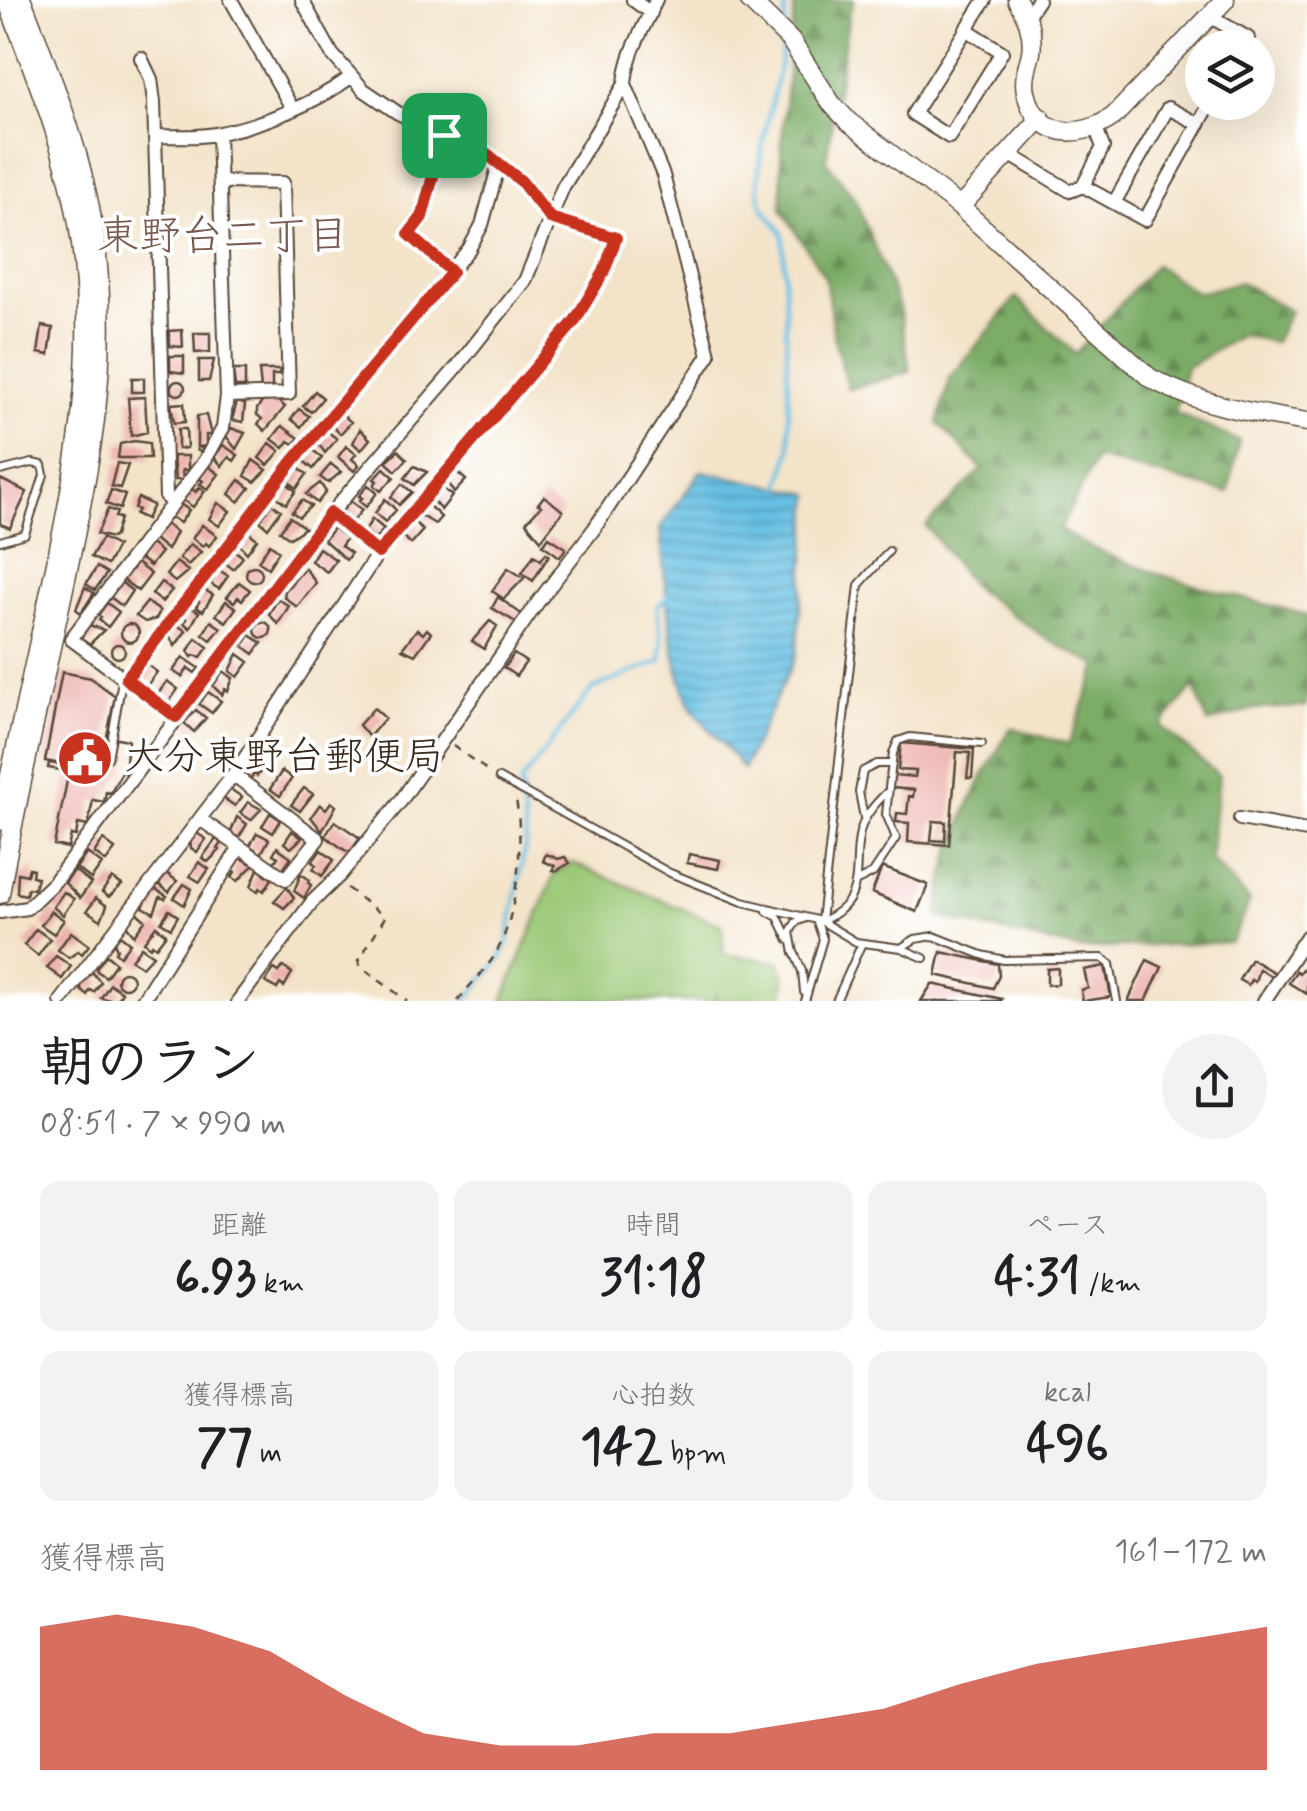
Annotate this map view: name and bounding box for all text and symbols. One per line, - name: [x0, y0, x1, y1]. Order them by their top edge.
- map controls: [1185, 30, 1275, 120]
- button: layers: [1185, 30, 1275, 120]
- pin: [402, 93, 487, 178]
- icon: arrive: [417, 108, 472, 163]
- district label: 東野台二丁目: [97, 210, 349, 265]
- public building icon: 大分東野台郵便局: [55, 728, 115, 788]
- place label: 大分東野台郵便局: [124, 732, 444, 784]
- text: 朝のラン: [40, 1029, 260, 1101]
- button: share: [1162, 1034, 1267, 1139]
- text: 08:51 · 7 × 990 m: [40, 1103, 286, 1145]
- text: 距離: [211, 1208, 268, 1245]
- text: 時間: [625, 1208, 682, 1245]
- text: ペース: [1026, 1208, 1109, 1245]
- text: 6.93: [174, 1245, 256, 1311]
- text: 31:18: [600, 1245, 707, 1311]
- text: 4:31: [994, 1245, 1080, 1311]
- text: km: [256, 1266, 305, 1303]
- text: /km: [1080, 1266, 1141, 1303]
- text: kcal: [1044, 1375, 1091, 1412]
- text: 獲得標高: [183, 1378, 296, 1415]
- text: 心拍数: [611, 1378, 696, 1415]
- text: 496: [1026, 1412, 1109, 1478]
- text: 77: [197, 1415, 252, 1481]
- text: 142: [580, 1415, 663, 1481]
- text: m: [252, 1436, 282, 1473]
- text: bpm: [663, 1436, 727, 1473]
- text: 161–172 m: [1114, 1531, 1267, 1573]
- text: 獲得標高: [40, 1538, 168, 1580]

